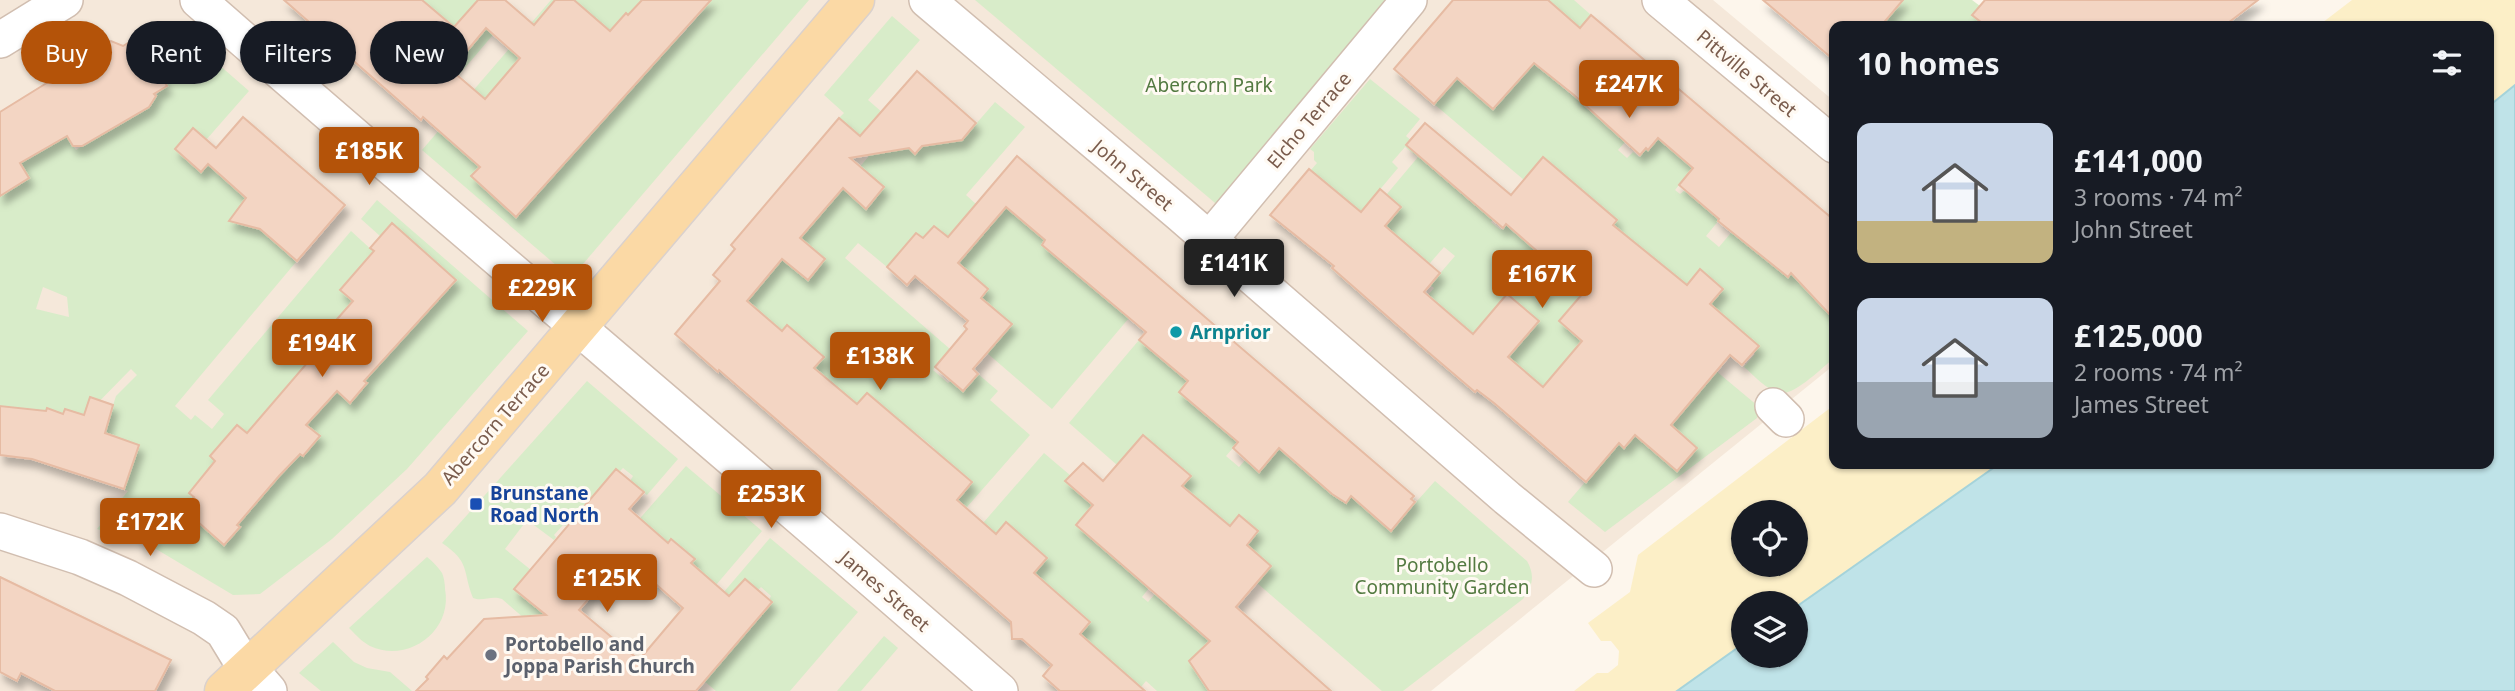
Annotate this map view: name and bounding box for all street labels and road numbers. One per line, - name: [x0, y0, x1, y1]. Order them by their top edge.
- street label: Pittville Street: [1691, 23, 1803, 123]
- street label: Elcho Terrace: [1261, 66, 1357, 174]
- street label: John Street: [1086, 132, 1179, 217]
- street label: Abercorn Terrace: [435, 358, 555, 490]
- street label: James Street: [833, 543, 936, 637]

